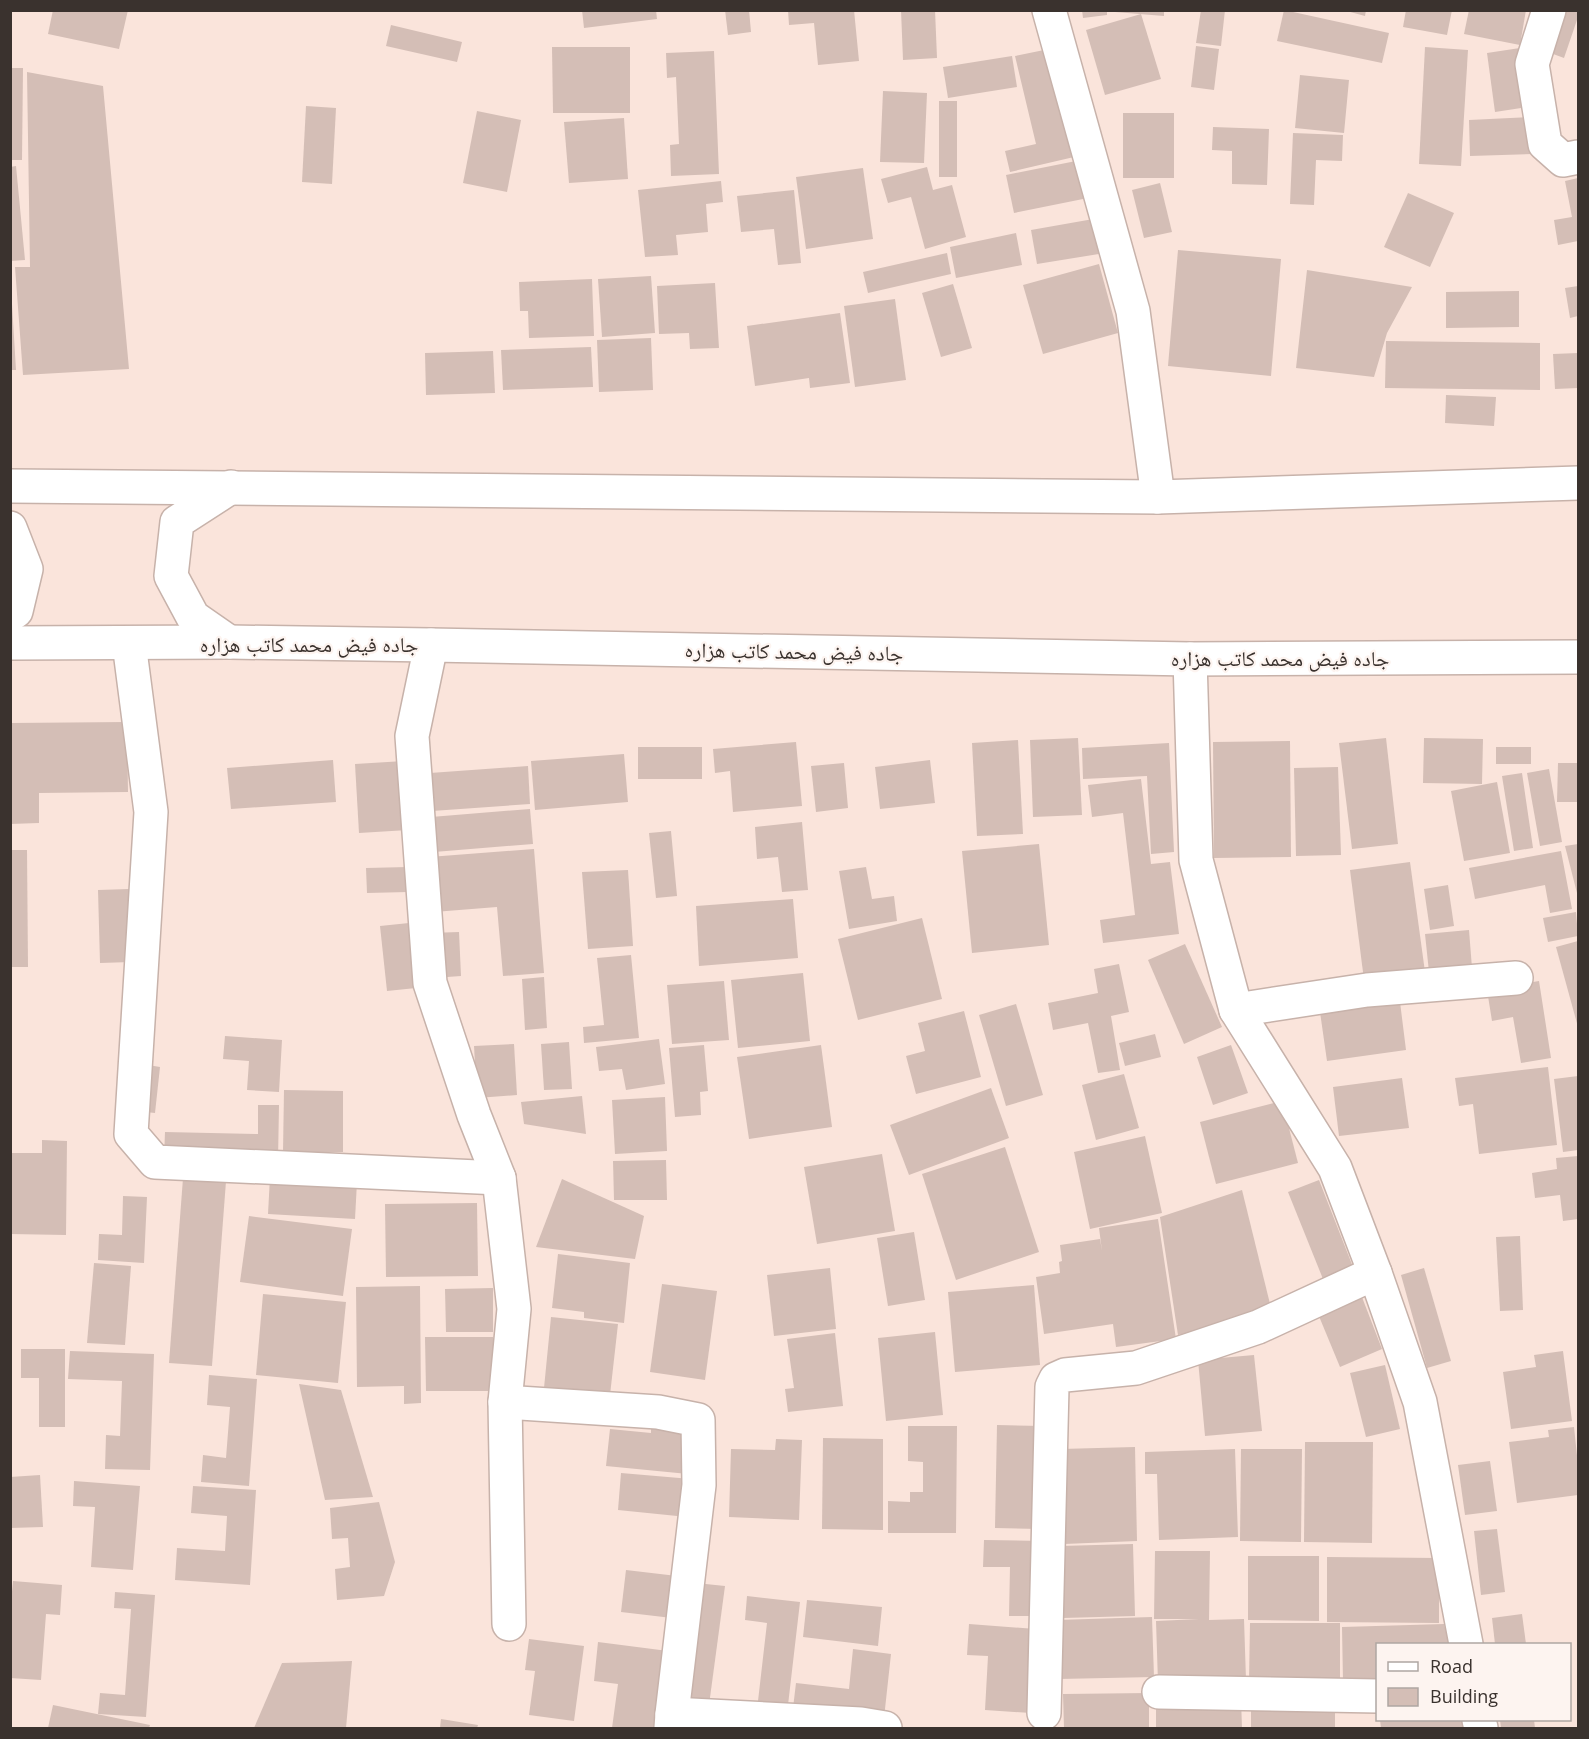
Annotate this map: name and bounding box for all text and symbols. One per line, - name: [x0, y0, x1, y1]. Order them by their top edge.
- street label: جاده فیض محمد کاتب هزاره: [200, 630, 418, 658]
- street label: جاده فیض محمد کاتب هزاره: [684, 635, 904, 667]
- street label: جاده فیض محمد کاتب هزاره: [1171, 644, 1389, 672]
- legend: [1376, 1643, 1571, 1721]
- text: Road: [1430, 1654, 1473, 1678]
- text: Building: [1430, 1684, 1498, 1708]

